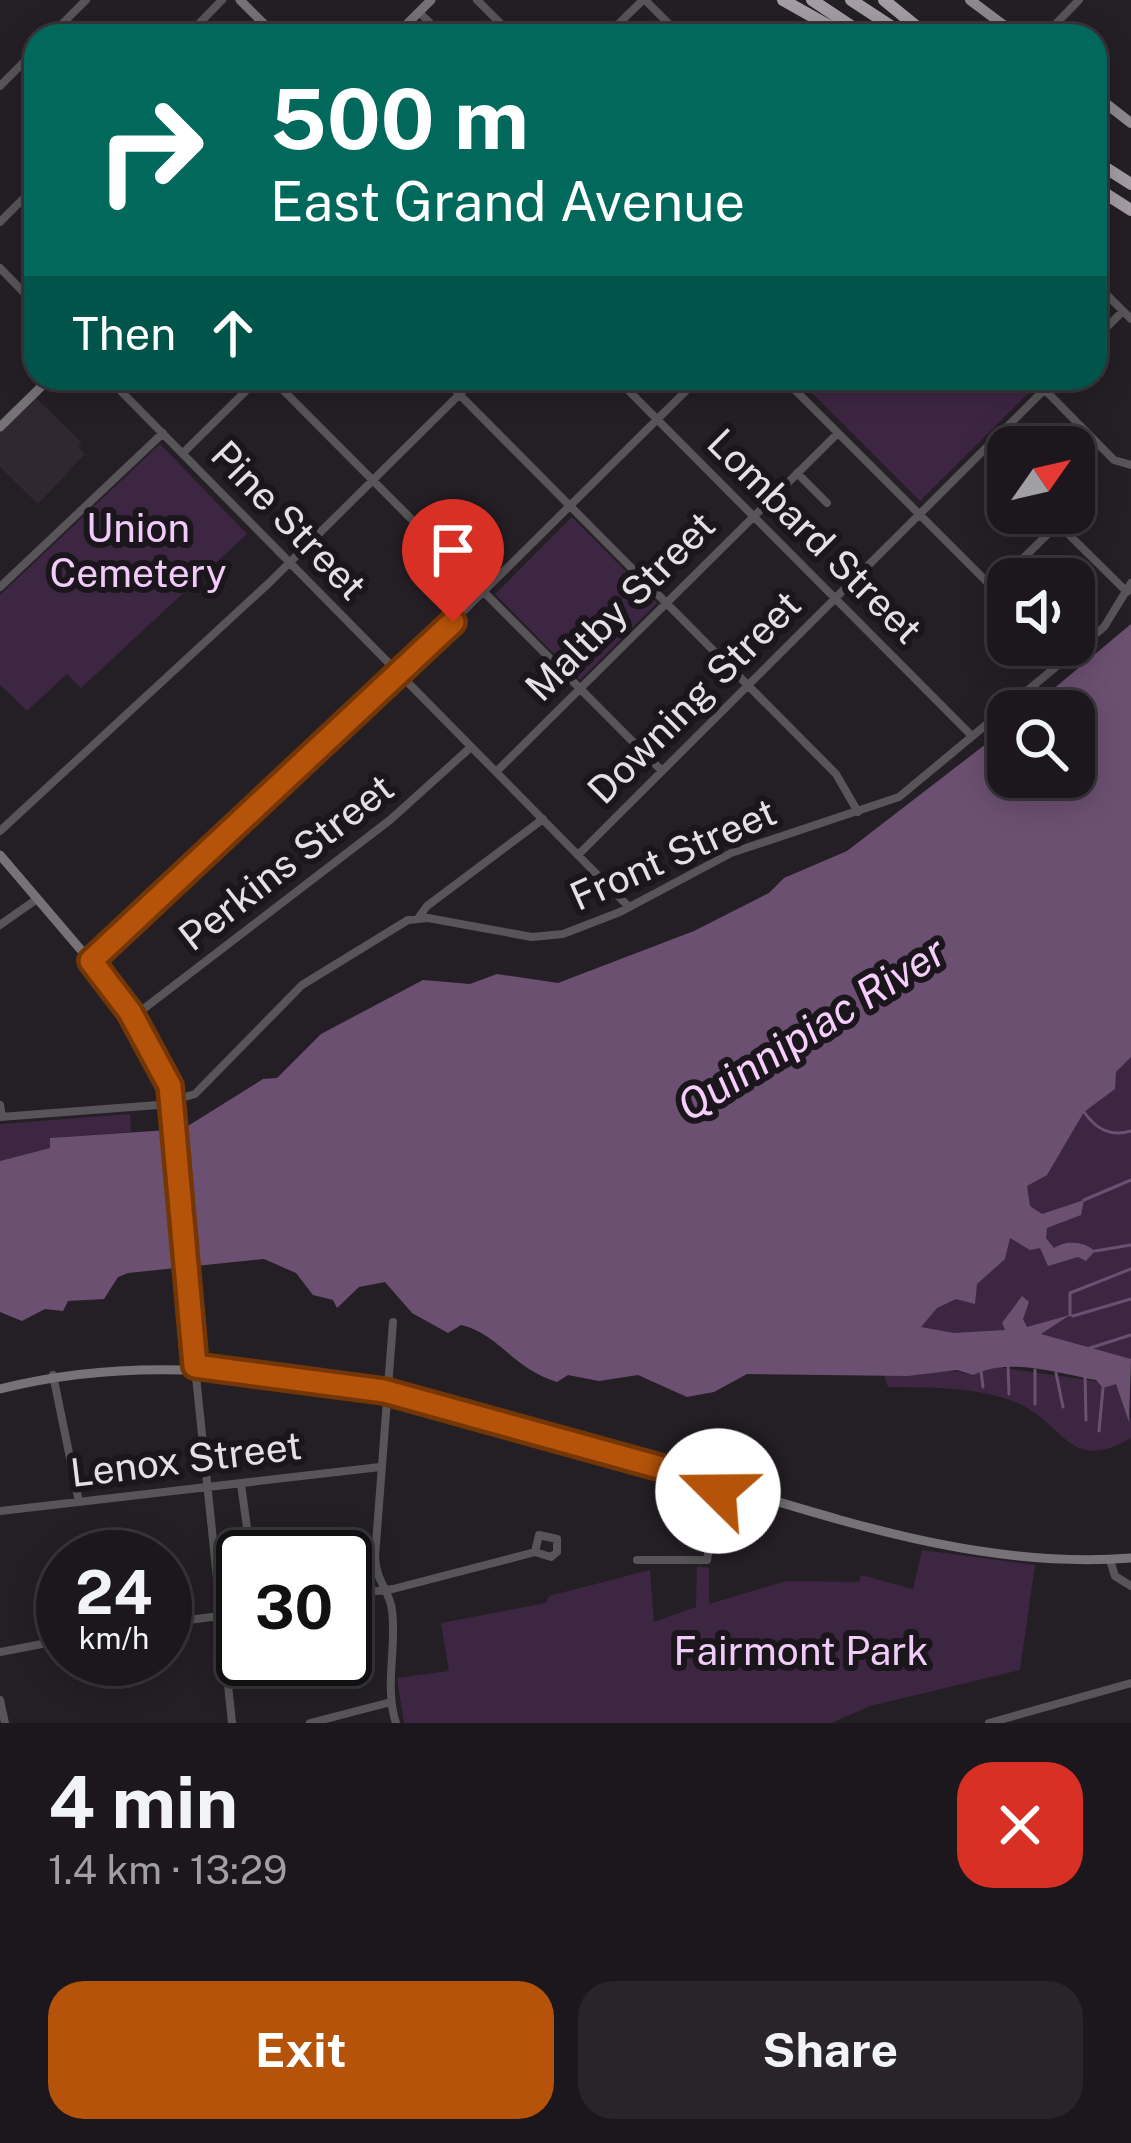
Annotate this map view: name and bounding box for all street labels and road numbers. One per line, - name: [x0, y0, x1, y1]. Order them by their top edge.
- street label: Lombard Street: [698, 419, 932, 653]
- street label: Pine Street: [202, 431, 376, 609]
- street label: Maltby Street: [516, 502, 724, 710]
- street label: Downing Street: [578, 581, 810, 813]
- street label: Perkins Street: [170, 764, 402, 960]
- street label: Front Street: [563, 788, 783, 920]
- street label: Lenox Street: [68, 1422, 304, 1496]

